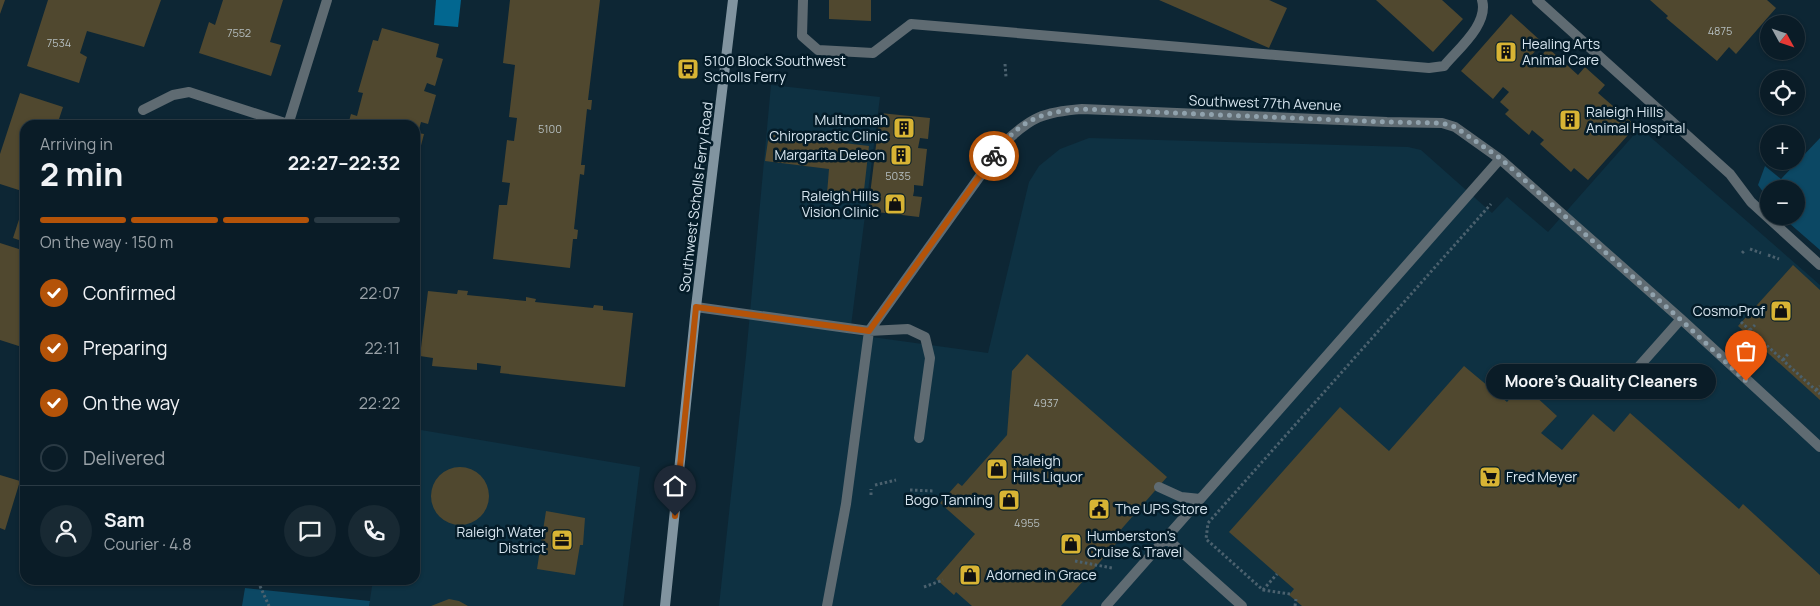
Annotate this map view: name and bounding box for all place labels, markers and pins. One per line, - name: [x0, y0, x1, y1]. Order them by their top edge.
- place label: Healing Arts Animal Care: [1522, 34, 1600, 69]
- building icon: Healing Arts Animal Care: [1494, 40, 1518, 64]
- place label: 5100 Block Southwest Scholls Ferry: [704, 51, 846, 86]
- bus stop icon: 5100 Block Southwest Scholls Ferry: [676, 57, 700, 81]
- place label: Raleigh Hills Animal Hospital: [1586, 102, 1686, 137]
- building icon: Raleigh Hills Animal Hospital: [1558, 108, 1582, 132]
- place label: Multnomah Chiropractic Clinic: [769, 110, 888, 145]
- building icon: Multnomah Chiropractic Clinic: [892, 116, 916, 140]
- building icon: Margarita Deleon: [889, 143, 913, 167]
- place label: Margarita Deleon: [774, 145, 885, 164]
- place label: Raleigh Hills Vision Clinic: [802, 186, 879, 221]
- shop icon: Raleigh Hills Vision Clinic: [883, 192, 907, 216]
- shop icon: CosmoProf: [1769, 299, 1793, 323]
- place label: CosmoProf: [1693, 301, 1765, 320]
- pin: [1725, 330, 1767, 381]
- callout: Moore's Quality Cleaners: [1486, 364, 1716, 398]
- place label: Raleigh Hills Liquor: [1013, 451, 1083, 486]
- shop icon: Raleigh Hills Liquor: [985, 457, 1009, 481]
- pin: [654, 465, 696, 516]
- supermarket icon: Fred Meyer: [1478, 465, 1502, 489]
- place label: Fred Meyer: [1506, 467, 1577, 486]
- shop icon: Bogo Tanning: [997, 488, 1021, 512]
- place label: Bogo Tanning: [905, 490, 993, 509]
- public building icon: The UPS Store: [1087, 497, 1111, 521]
- place label: The UPS Store: [1115, 499, 1208, 518]
- place label: Raleigh Water District: [456, 522, 546, 557]
- place label: Humberston's Cruise & Travel: [1087, 526, 1182, 561]
- office icon: Raleigh Water District: [550, 528, 574, 552]
- shop icon: Humberston's Cruise & Travel: [1059, 532, 1083, 556]
- shop icon: Adorned in Grace: [958, 563, 982, 587]
- place label: Adorned in Grace: [986, 565, 1097, 584]

